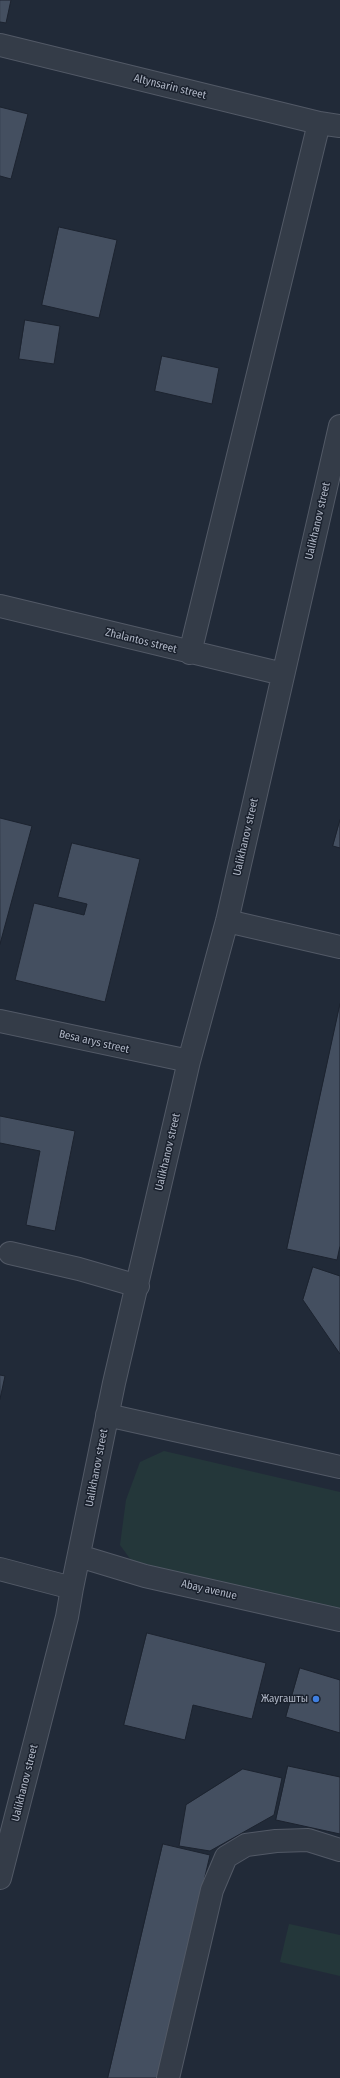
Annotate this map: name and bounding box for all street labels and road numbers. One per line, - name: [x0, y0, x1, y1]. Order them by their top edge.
- street label: Altynsarin street: [132, 72, 208, 102]
- street label: Ualikhanov street: [303, 481, 333, 561]
- street label: Zhalantos street: [104, 626, 178, 656]
- street label: Ualikhanov street: [231, 797, 261, 877]
- street label: Besa arys street: [58, 1028, 130, 1056]
- street label: Ualikhanov street: [153, 1112, 183, 1192]
- street label: Ualikhanov street: [83, 1428, 111, 1508]
- street label: Abay avenue: [180, 1577, 238, 1603]
- street label: Ualikhanov street: [9, 1743, 41, 1823]

